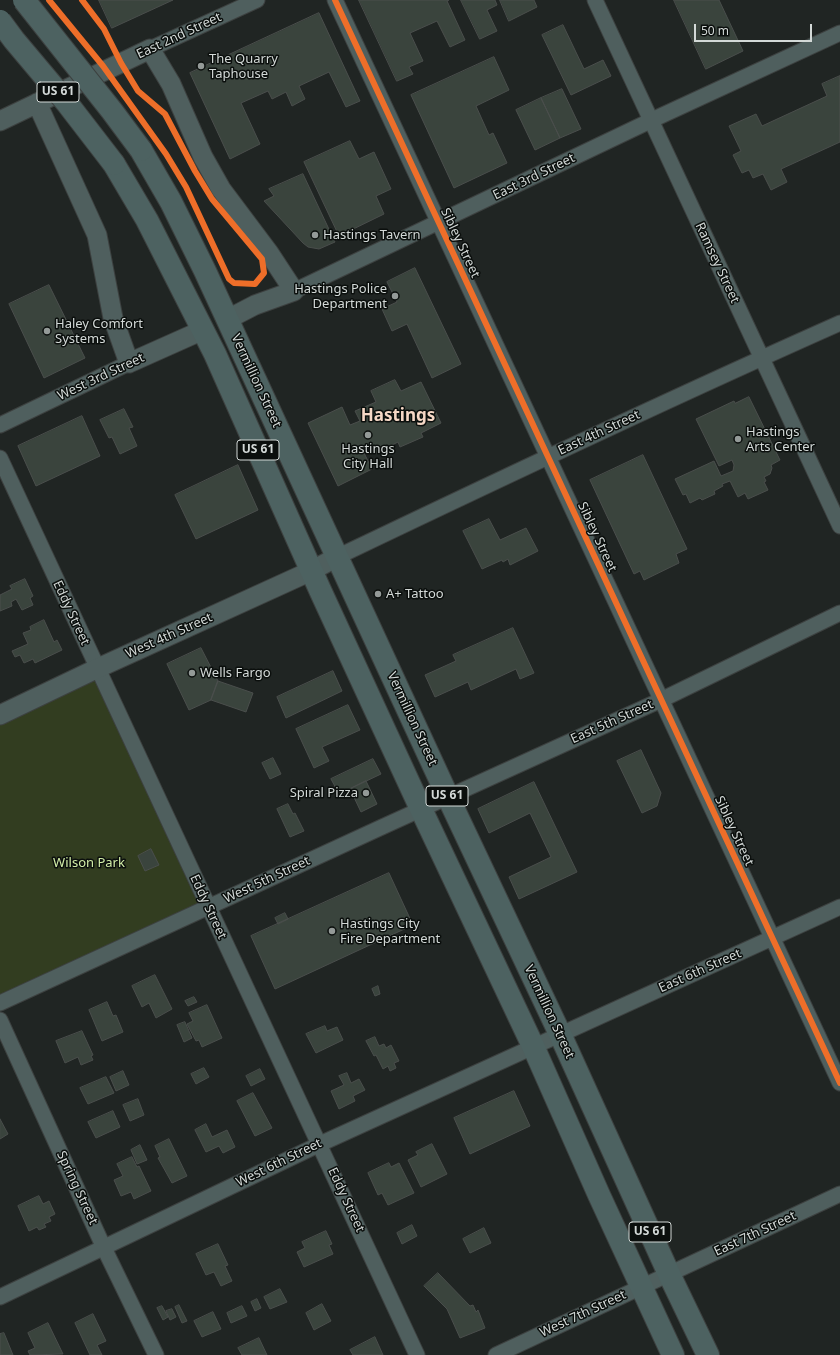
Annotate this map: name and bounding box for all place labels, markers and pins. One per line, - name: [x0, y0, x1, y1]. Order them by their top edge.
- place label: The Quarry Taphouse: [209, 51, 278, 82]
- marker: The Quarry Taphouse: [196, 61, 206, 71]
- place label: Hastings Tavern: [323, 227, 421, 243]
- marker: Hastings Tavern: [310, 230, 320, 240]
- place label: Hastings Police Department: [294, 281, 387, 312]
- marker: Hastings Police Department: [390, 291, 400, 301]
- place label: Haley Comfort Systems: [55, 316, 143, 347]
- marker: Haley Comfort Systems: [42, 326, 52, 336]
- place label: Hastings Arts Center: [746, 424, 815, 455]
- marker: Hastings City Hall: [363, 430, 373, 440]
- marker: Hastings Arts Center: [733, 434, 743, 444]
- place label: Hastings City Hall: [341, 441, 395, 472]
- place label: A+ Tattoo: [386, 586, 444, 602]
- marker: A+ Tattoo: [373, 589, 383, 599]
- place label: Wells Fargo: [200, 665, 271, 681]
- marker: Wells Fargo: [187, 668, 197, 678]
- place label: Spiral Pizza: [290, 785, 358, 801]
- marker: Spiral Pizza: [361, 788, 371, 798]
- place label: Hastings City Fire Department: [340, 916, 440, 947]
- marker: Hastings City Fire Department: [327, 926, 337, 936]

